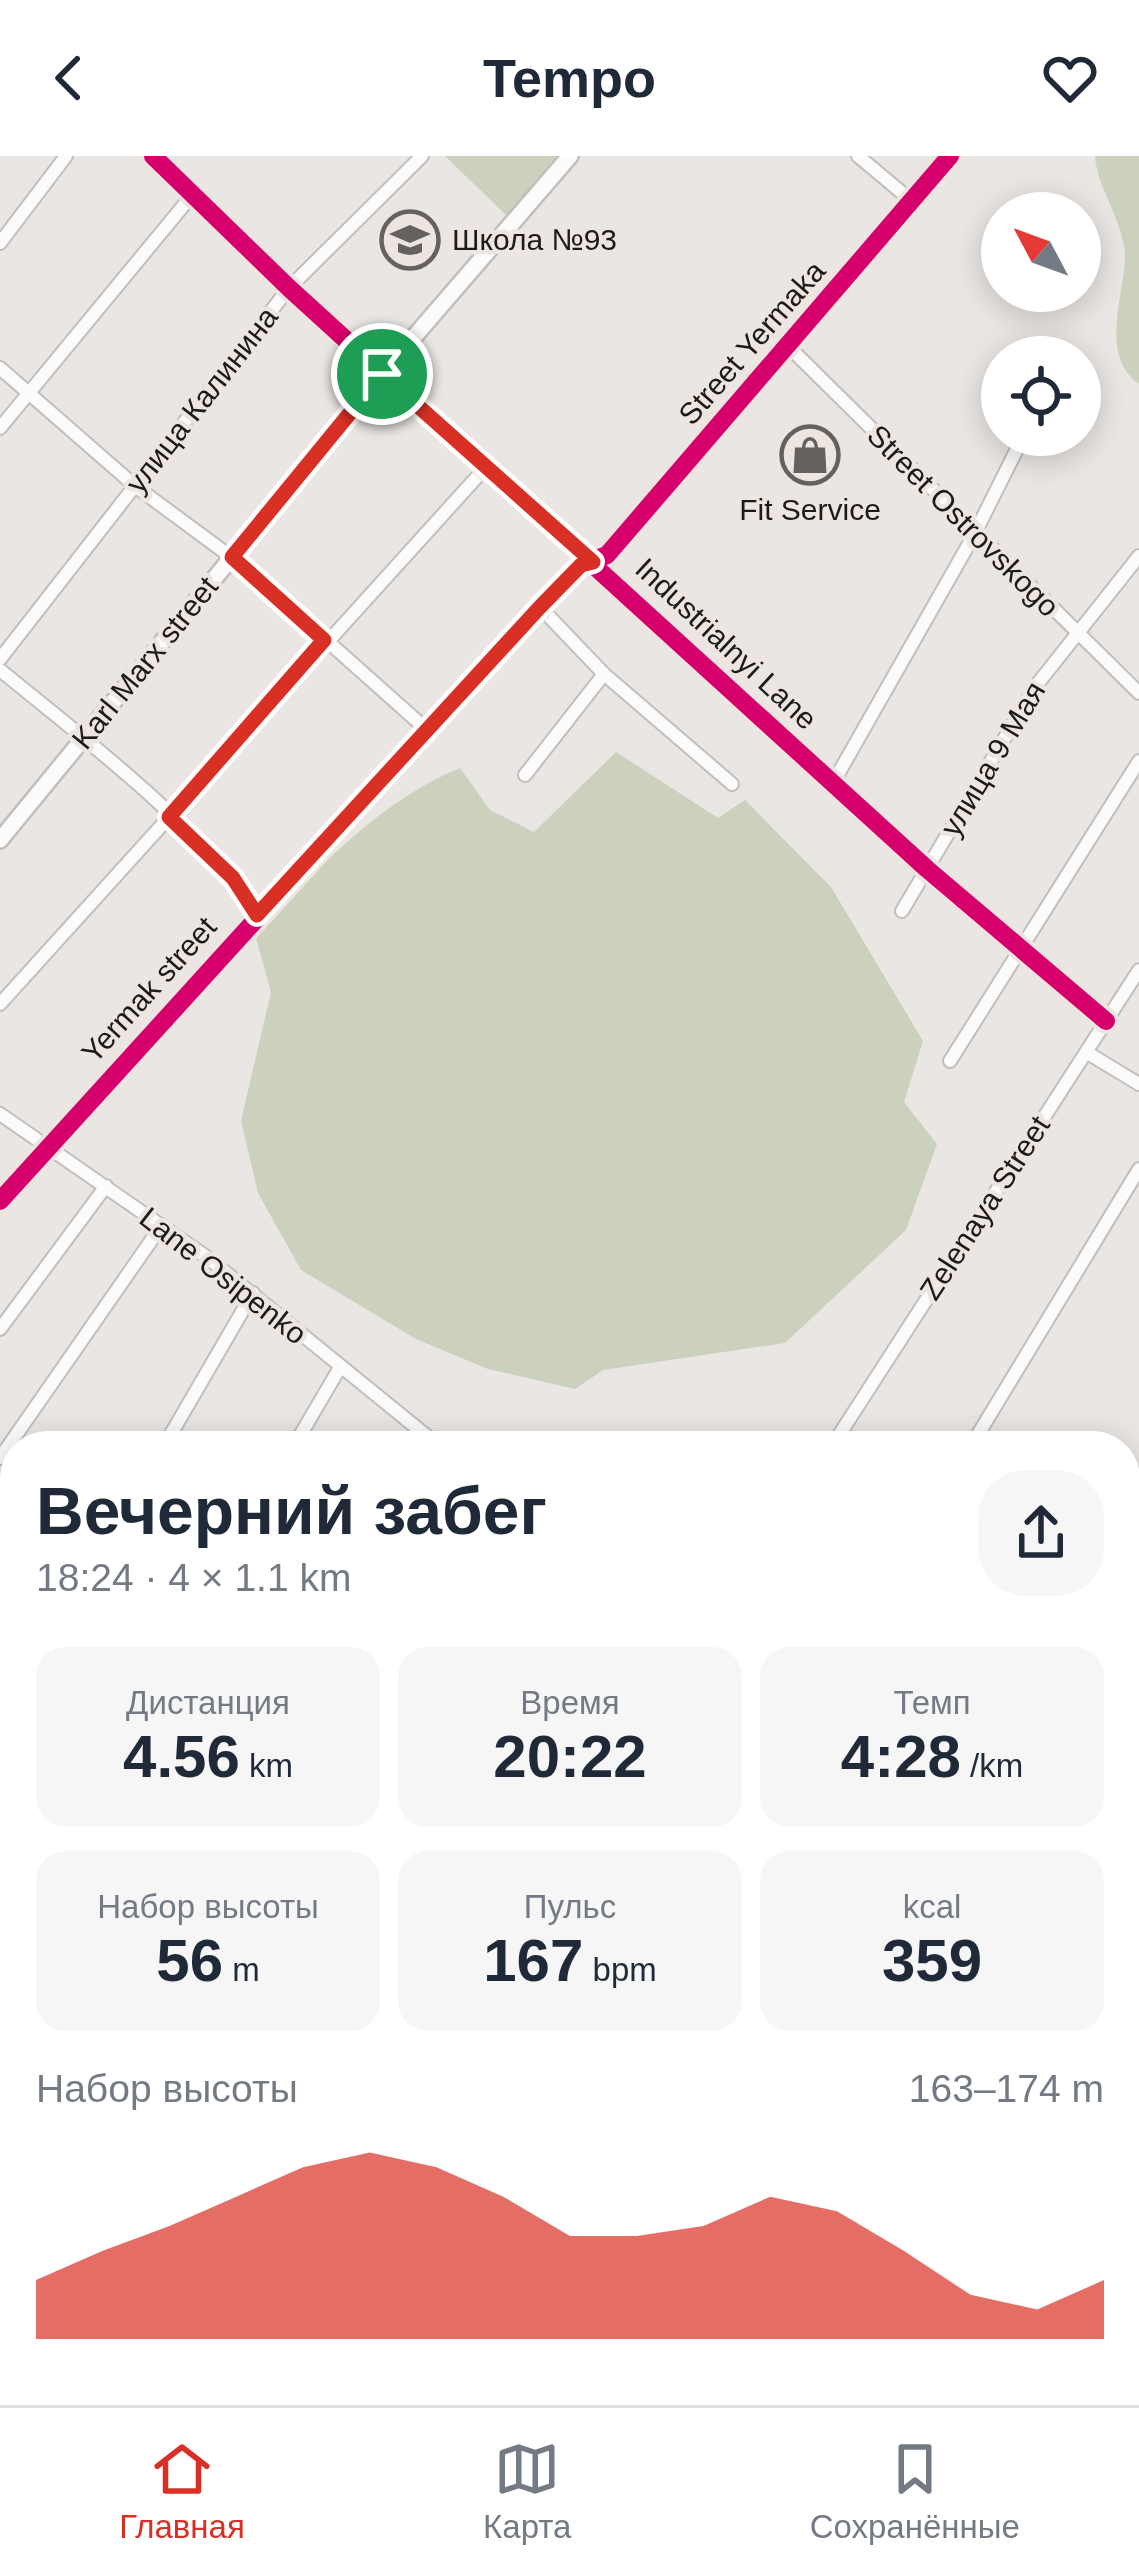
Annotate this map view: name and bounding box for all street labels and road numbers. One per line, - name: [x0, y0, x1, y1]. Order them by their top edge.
- street label: Street Yermaka: [672, 254, 832, 431]
- street label: улица Калинина: [119, 300, 284, 499]
- street label: Street Ostrovskogo: [861, 418, 1066, 623]
- street label: Industrialnyi Lane: [629, 551, 824, 736]
- street label: Karl Marx street: [65, 570, 224, 755]
- street label: улица 9 Мая: [934, 676, 1052, 842]
- street label: Yermak street: [75, 910, 223, 1069]
- street label: Zelenaya Street: [913, 1109, 1056, 1306]
- street label: Lane Osipenko: [134, 1200, 313, 1351]

